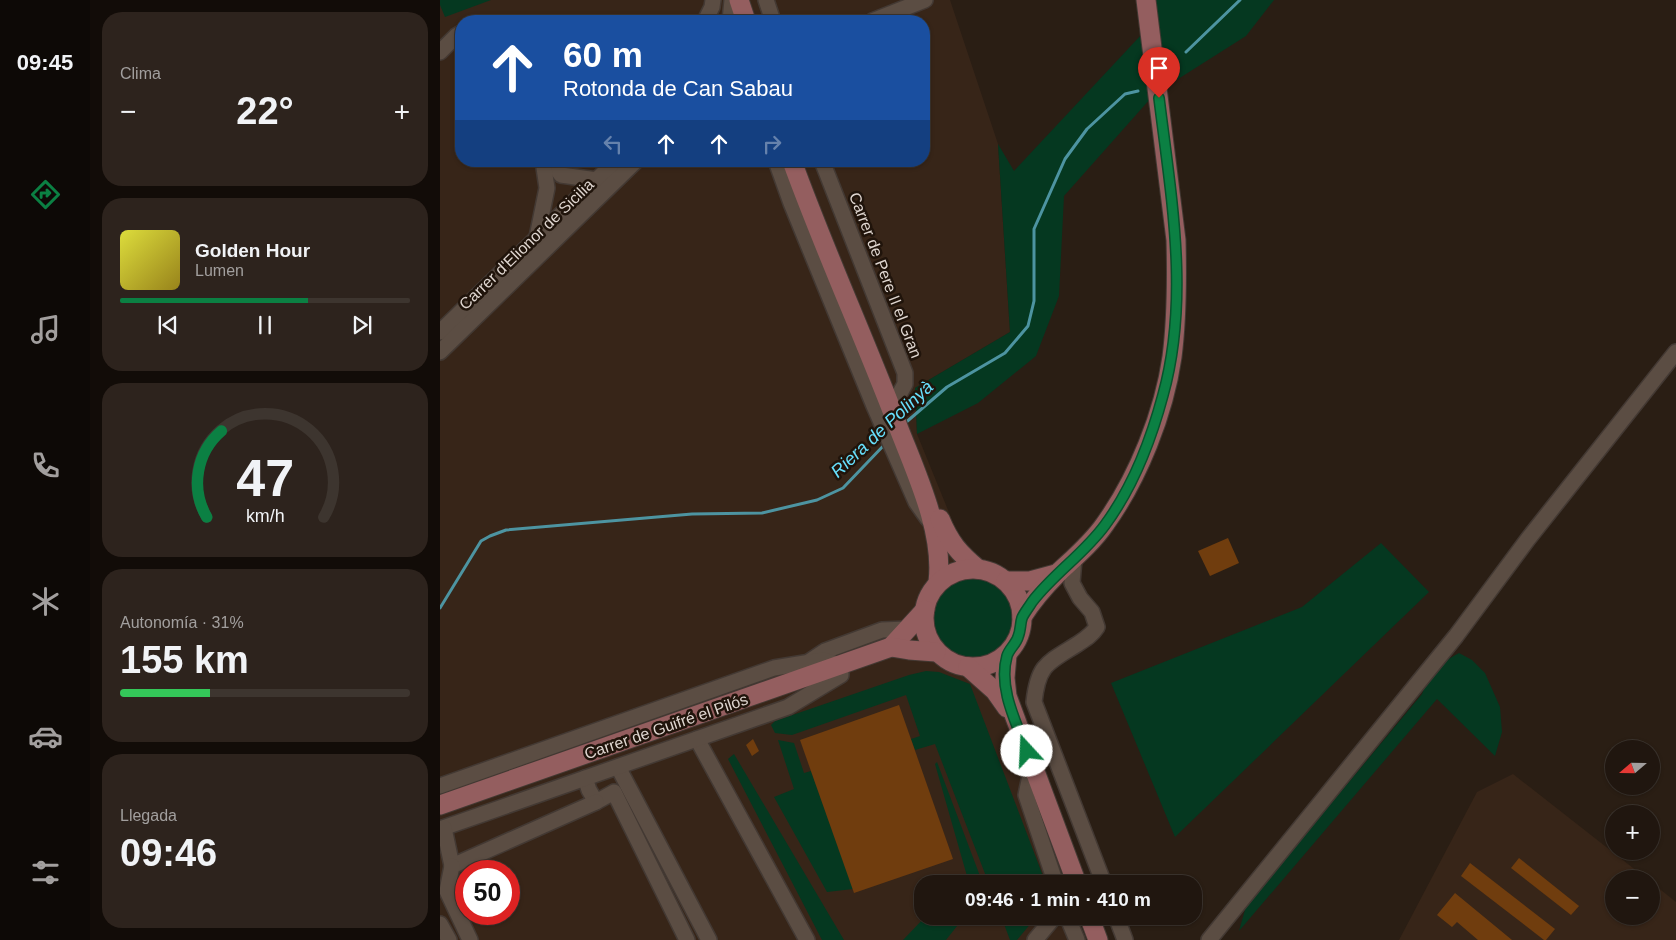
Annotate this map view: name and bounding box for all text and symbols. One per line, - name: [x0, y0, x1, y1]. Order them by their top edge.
- icon: ahead: [480, 35, 545, 100]
- text: 60 m: [563, 35, 643, 74]
- pin: [1138, 47, 1180, 98]
- text: 09:45: [17, 50, 73, 75]
- icon: arrive: [1145, 54, 1173, 82]
- text: Clima: [120, 65, 161, 82]
- text: Rotonda de Can Sabau: [563, 76, 793, 101]
- text: 22°: [236, 90, 294, 132]
- text: −: [120, 96, 136, 127]
- text: +: [394, 96, 410, 127]
- icon: left: [599, 130, 627, 158]
- icon: ahead: [652, 130, 680, 158]
- icon: ahead: [705, 130, 733, 158]
- icon: right: [758, 130, 786, 158]
- street label: Carrer d'Elionor de Sicilia: [456, 176, 597, 313]
- icon: directions: [28, 177, 63, 212]
- street label: Carrer de Pere II el Gran: [846, 190, 925, 360]
- text: Golden Hour: [195, 240, 310, 261]
- text: Lumen: [195, 262, 244, 279]
- icon: previous: [154, 311, 182, 339]
- icon: pause: [251, 311, 279, 339]
- icon: next: [348, 311, 376, 339]
- icon: music: [28, 312, 63, 347]
- water label: Riera de Polinyà: [827, 377, 937, 481]
- icon: phone: [28, 448, 63, 483]
- text: 47: [236, 449, 294, 507]
- text: km/h: [246, 506, 284, 526]
- icon: climate: [28, 584, 63, 619]
- text: Autonomía · 31%: [120, 614, 244, 631]
- text: 155 km: [120, 639, 249, 681]
- street label: Carrer de Guifré el Pilós: [582, 690, 750, 762]
- icon: car: [28, 719, 63, 754]
- position arrow: [1000, 724, 1052, 776]
- north arrow: [1605, 740, 1660, 795]
- map controls: [1605, 740, 1660, 925]
- button: +: [1605, 805, 1660, 860]
- text: Llegada: [120, 807, 177, 824]
- text: 09:46: [120, 832, 217, 874]
- icon: filters: [28, 855, 63, 890]
- speed limit sign: 50: [455, 860, 520, 925]
- button: −: [1605, 870, 1660, 925]
- text: 09:46 · 1 min · 410 m: [965, 889, 1151, 910]

